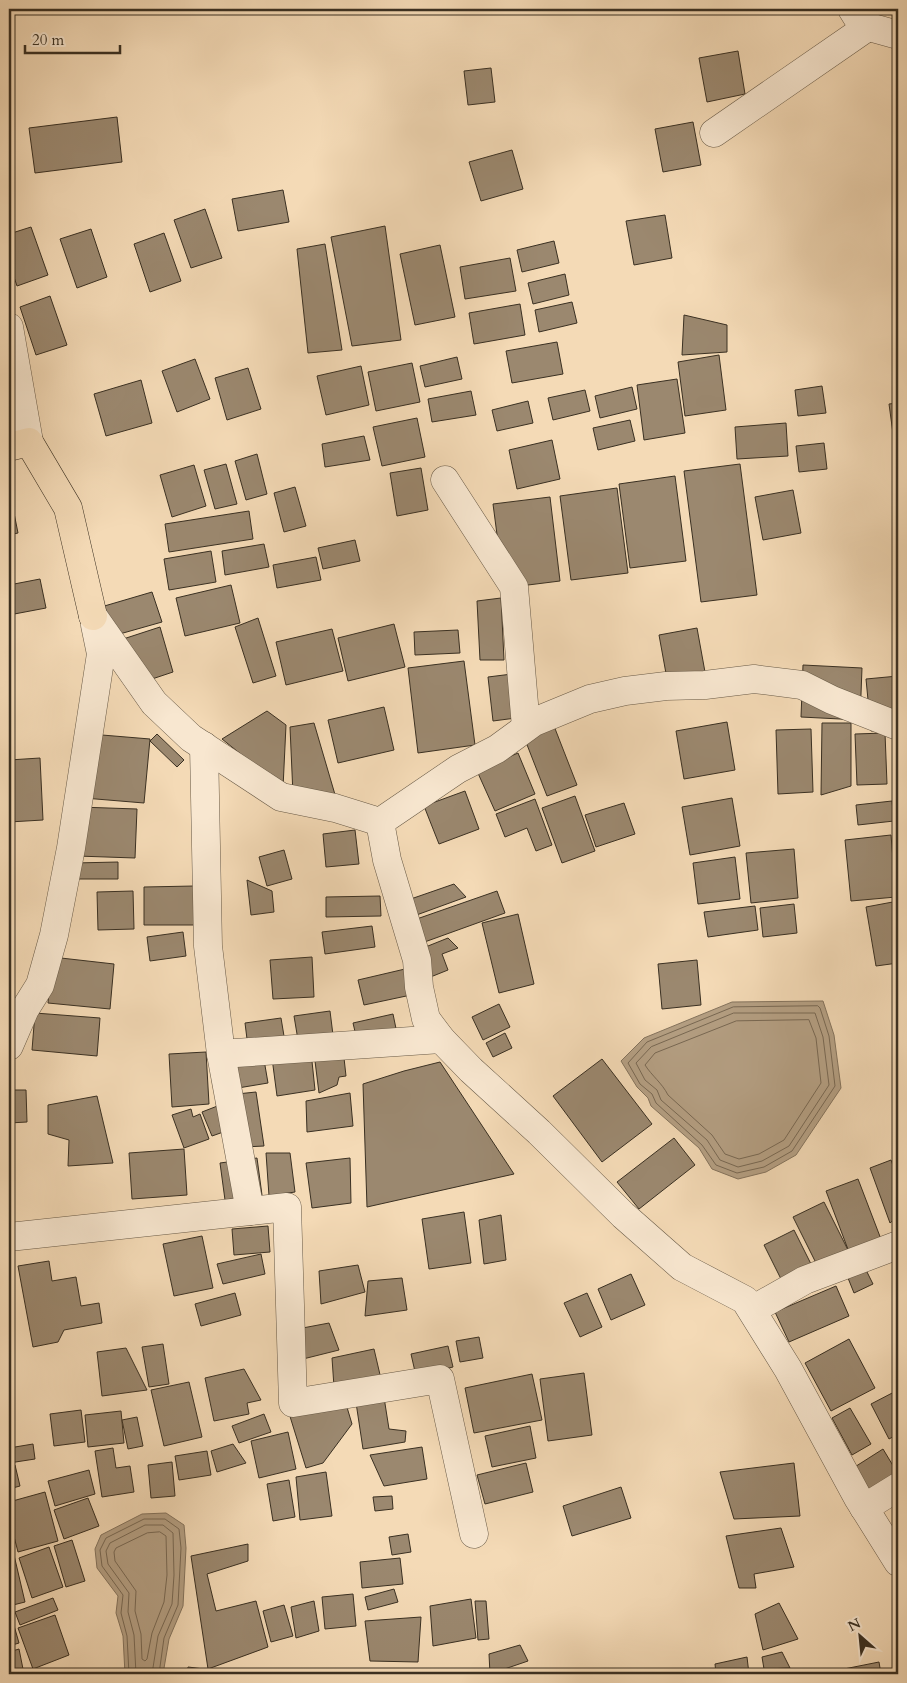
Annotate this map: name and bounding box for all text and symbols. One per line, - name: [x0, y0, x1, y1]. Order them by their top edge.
- scale bar: [25, 22, 120, 54]
- text: 20 m: [32, 30, 64, 50]
- north arrow: [834, 1610, 884, 1660]
- text: N: [845, 1614, 864, 1636]

